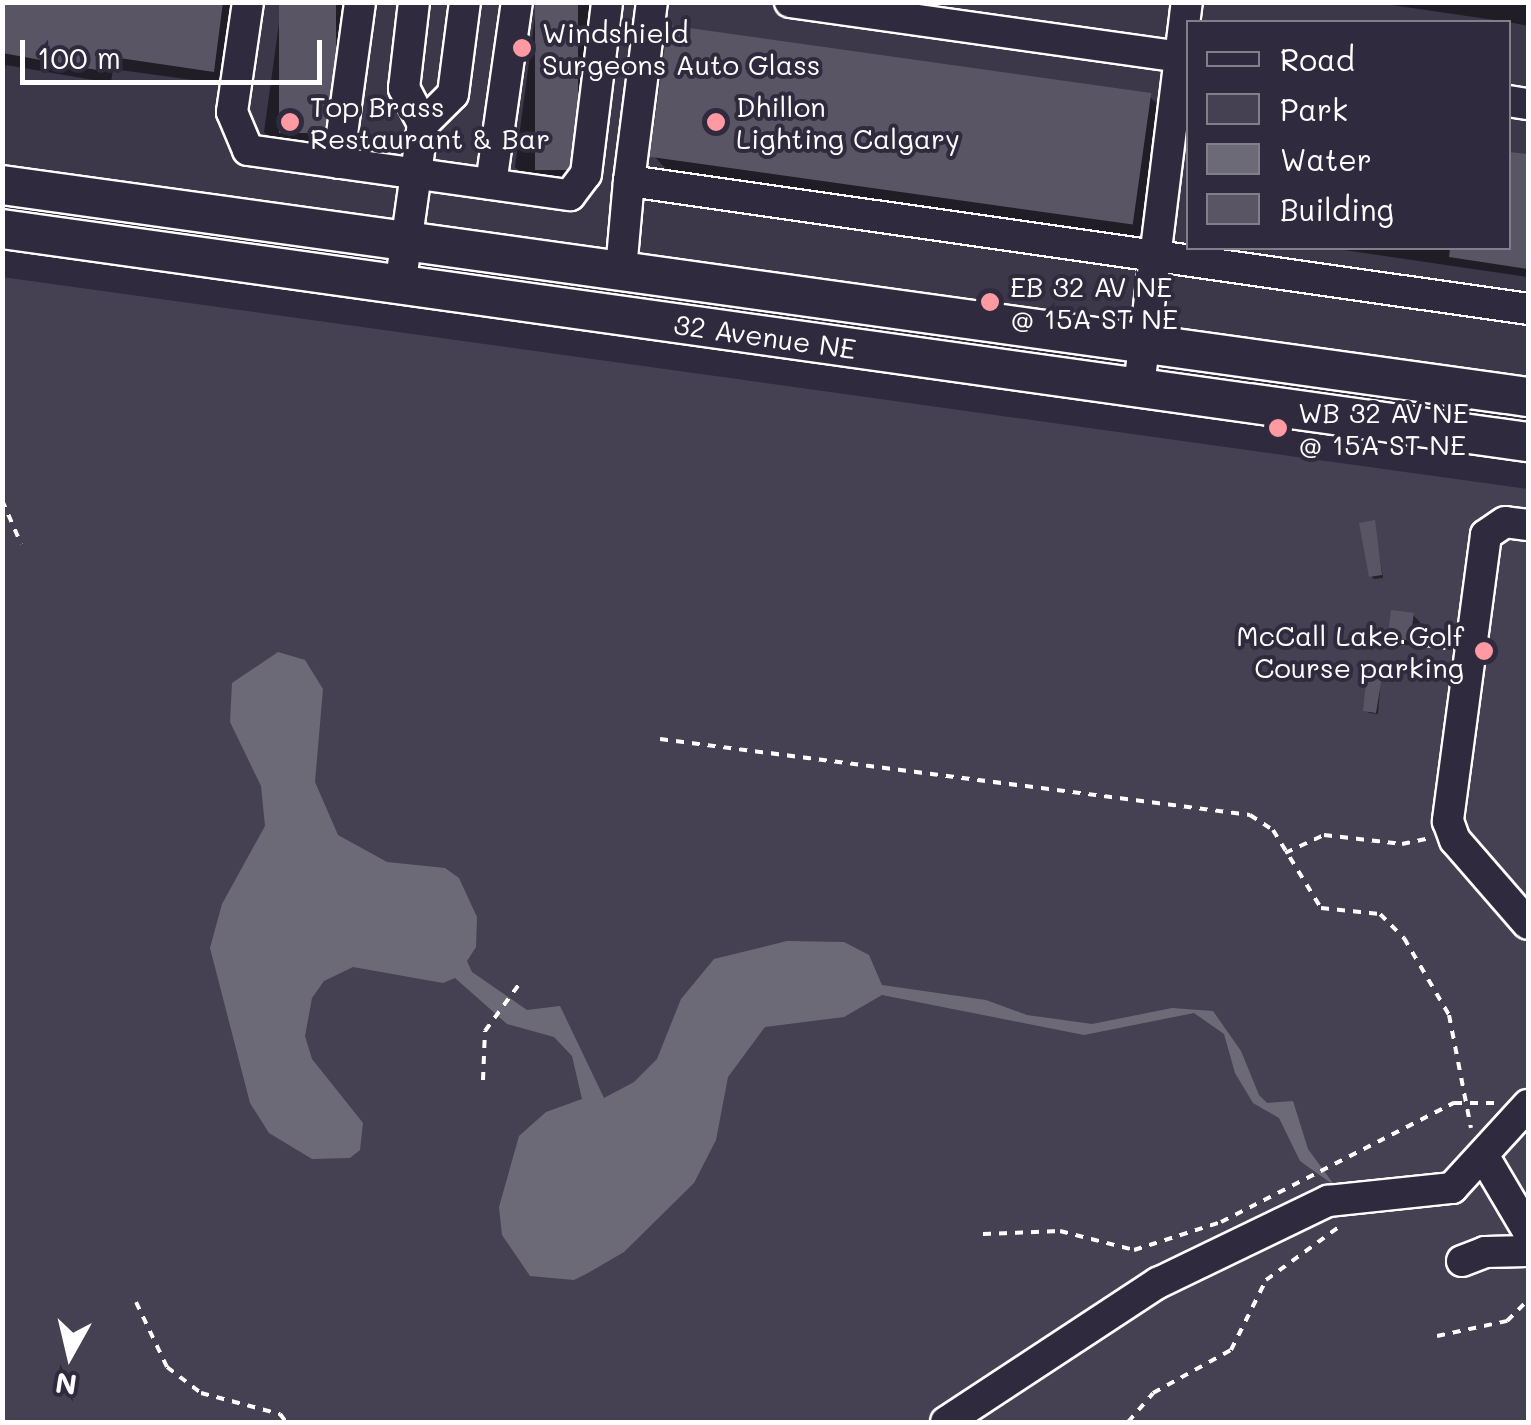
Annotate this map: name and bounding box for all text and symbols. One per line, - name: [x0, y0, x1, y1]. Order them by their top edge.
- place label: Windshield Surgeons Auto Glass: [542, 15, 820, 81]
- scale bar: [25, 20, 328, 82]
- legend: [1186, 20, 1511, 250]
- text: 100 m: [37, 37, 121, 77]
- marker: Windshield Surgeons Auto Glass: [511, 37, 533, 59]
- text: Road: [1280, 39, 1355, 79]
- place label: Top Brass Restaurant & Bar: [310, 89, 550, 155]
- place label: Dhillon Lighting Calgary: [736, 89, 960, 155]
- text: Park: [1280, 89, 1348, 129]
- marker: Top Brass Restaurant & Bar: [279, 111, 301, 133]
- marker: Dhillon Lighting Calgary: [705, 111, 727, 133]
- text: Water: [1280, 139, 1372, 179]
- text: Building: [1280, 189, 1394, 229]
- place label: EB 32 AV NE @ 15A ST NE: [1010, 269, 1178, 335]
- marker: EB 32 AV NE @ 15A ST NE: [979, 291, 1001, 313]
- street label: 32 Avenue NE: [672, 307, 858, 365]
- place label: WB 32 AV NE @ 15A ST NE: [1298, 395, 1469, 461]
- marker: WB 32 AV NE @ 15A ST NE: [1267, 417, 1289, 439]
- place label: McCall Lake Golf Course parking: [1236, 618, 1464, 684]
- marker: McCall Lake Golf Course parking: [1473, 640, 1495, 662]
- north arrow: [20, 1305, 120, 1405]
- text: N: [53, 1365, 79, 1404]

